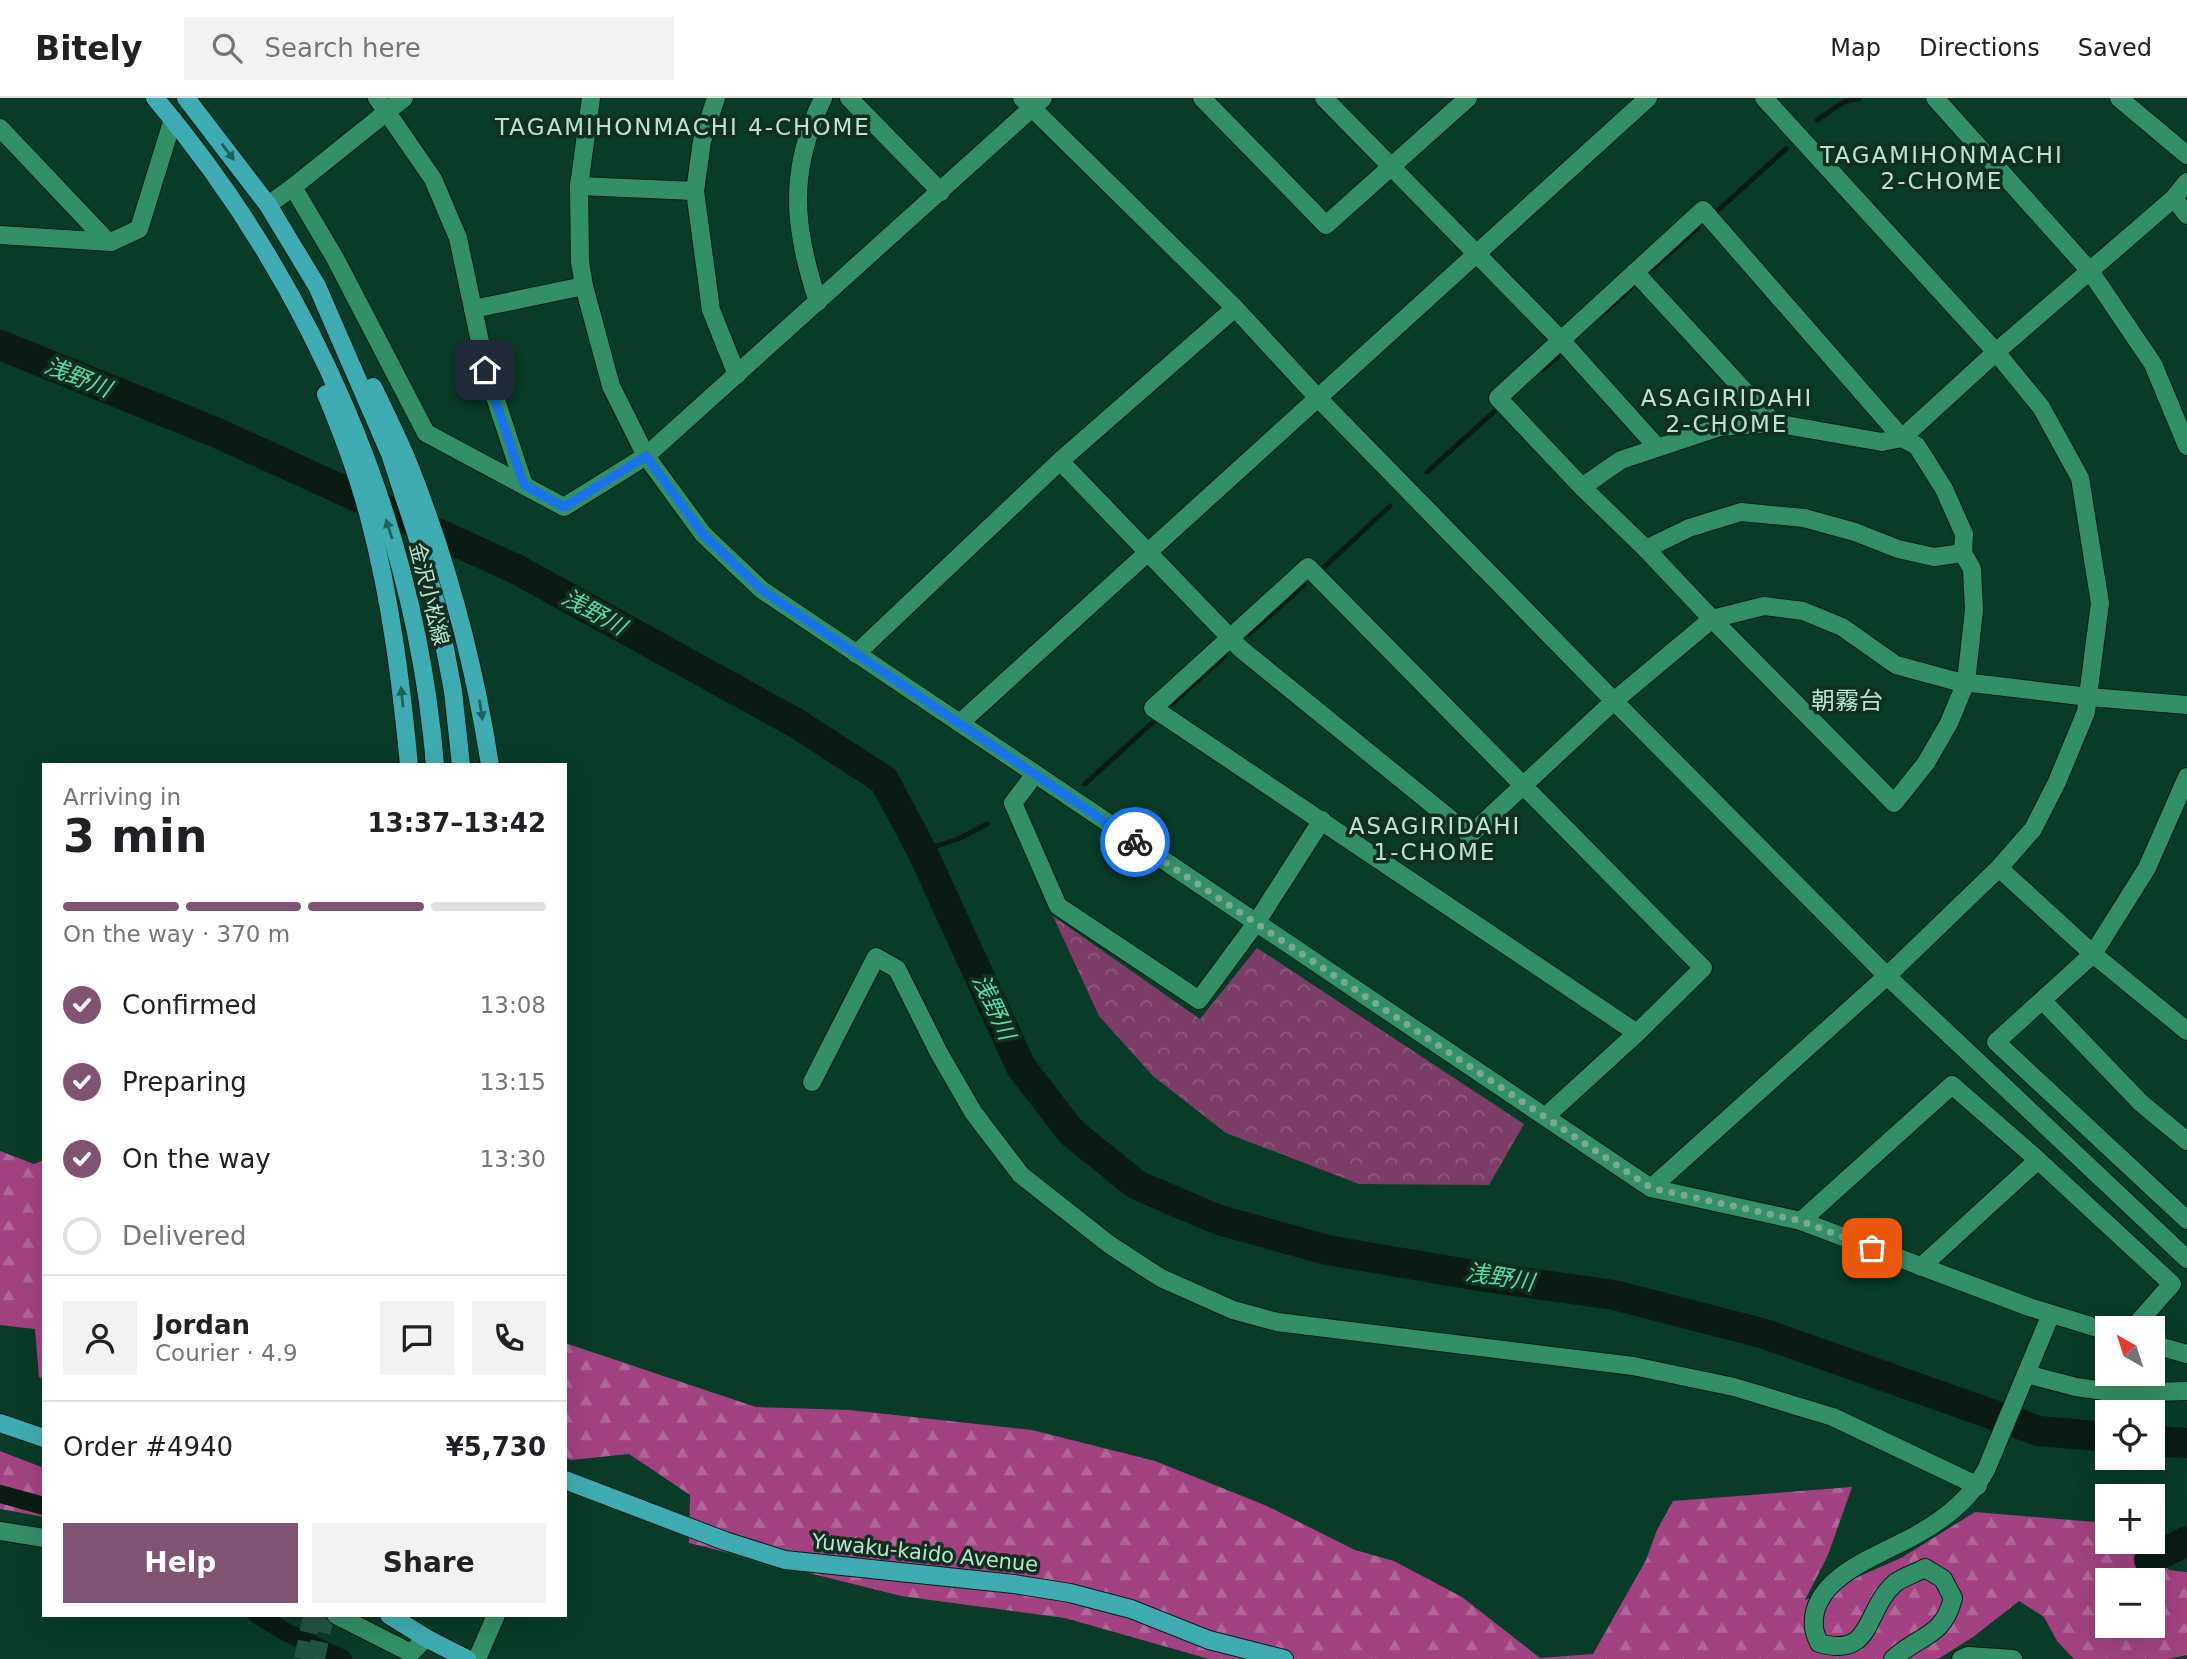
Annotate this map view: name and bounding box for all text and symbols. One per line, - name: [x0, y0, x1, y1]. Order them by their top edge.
- search box: [184, 17, 674, 80]
- text: Bitely: [35, 29, 142, 68]
- icon: search: [208, 29, 246, 67]
- text: Search here: [264, 33, 421, 63]
- text: Map: [1830, 34, 1881, 62]
- text: Directions: [1919, 34, 2040, 62]
- text: Saved: [2078, 34, 2152, 62]
- district label: TAGAMIHONMACHI 4-CHOME: [494, 114, 871, 140]
- one-way arrow: [221, 142, 236, 160]
- district label: TAGAMIHONMACHI 2-CHOME: [1819, 142, 2064, 194]
- pin: [455, 340, 515, 400]
- icon: home: [466, 351, 504, 389]
- water label: 浅野川: [41, 352, 118, 403]
- district label: ASAGIRIDAHI 2-CHOME: [1641, 385, 1813, 437]
- one-way arrow: [384, 519, 394, 540]
- street label: 金沢小松線: [405, 540, 453, 648]
- water label: 浅野川: [558, 584, 633, 642]
- one-way arrow: [396, 686, 407, 708]
- district label: 朝霧台: [1811, 687, 1883, 715]
- one-way arrow: [476, 699, 487, 721]
- text: Arriving in: [63, 784, 181, 810]
- courier: [1100, 807, 1170, 877]
- text: 13:37–13:42: [367, 808, 546, 838]
- text: 3 min: [63, 809, 207, 863]
- district label: ASAGIRIDAHI 1-CHOME: [1349, 813, 1521, 865]
- icon: bike: [1116, 823, 1154, 861]
- text: On the way · 370 m: [63, 921, 290, 947]
- water label: 浅野川: [968, 970, 1022, 1046]
- icon: check: [63, 986, 101, 1024]
- text: Confirmed: [122, 990, 257, 1020]
- text: 13:08: [480, 992, 546, 1018]
- icon: check: [63, 1063, 101, 1101]
- text: Preparing: [122, 1067, 247, 1097]
- text: 13:15: [480, 1069, 546, 1095]
- icon: check: [63, 1140, 101, 1178]
- text: On the way: [122, 1144, 271, 1174]
- text: 13:30: [480, 1146, 546, 1172]
- pin: [1842, 1218, 1902, 1278]
- text: Delivered: [122, 1221, 246, 1251]
- icon: bag: [1853, 1229, 1891, 1267]
- water label: 浅野川: [1464, 1259, 1539, 1296]
- button: person: [63, 1301, 137, 1375]
- button: chat: [380, 1301, 454, 1375]
- button: phone: [472, 1301, 546, 1375]
- text: Jordan: [155, 1310, 250, 1340]
- north arrow: [2095, 1316, 2165, 1386]
- map controls: [2095, 1316, 2165, 1638]
- text: Courier · 4.9: [155, 1340, 298, 1366]
- button: locate: [2095, 1400, 2165, 1470]
- text: Order #4940: [63, 1432, 233, 1462]
- text: ¥5,730: [446, 1432, 546, 1462]
- button: +: [2095, 1484, 2165, 1554]
- button: Help: [63, 1523, 298, 1603]
- button: Share: [312, 1523, 546, 1603]
- street label: Yuwaku-kaido Avenue: [810, 1529, 1039, 1577]
- button: −: [2095, 1568, 2165, 1638]

